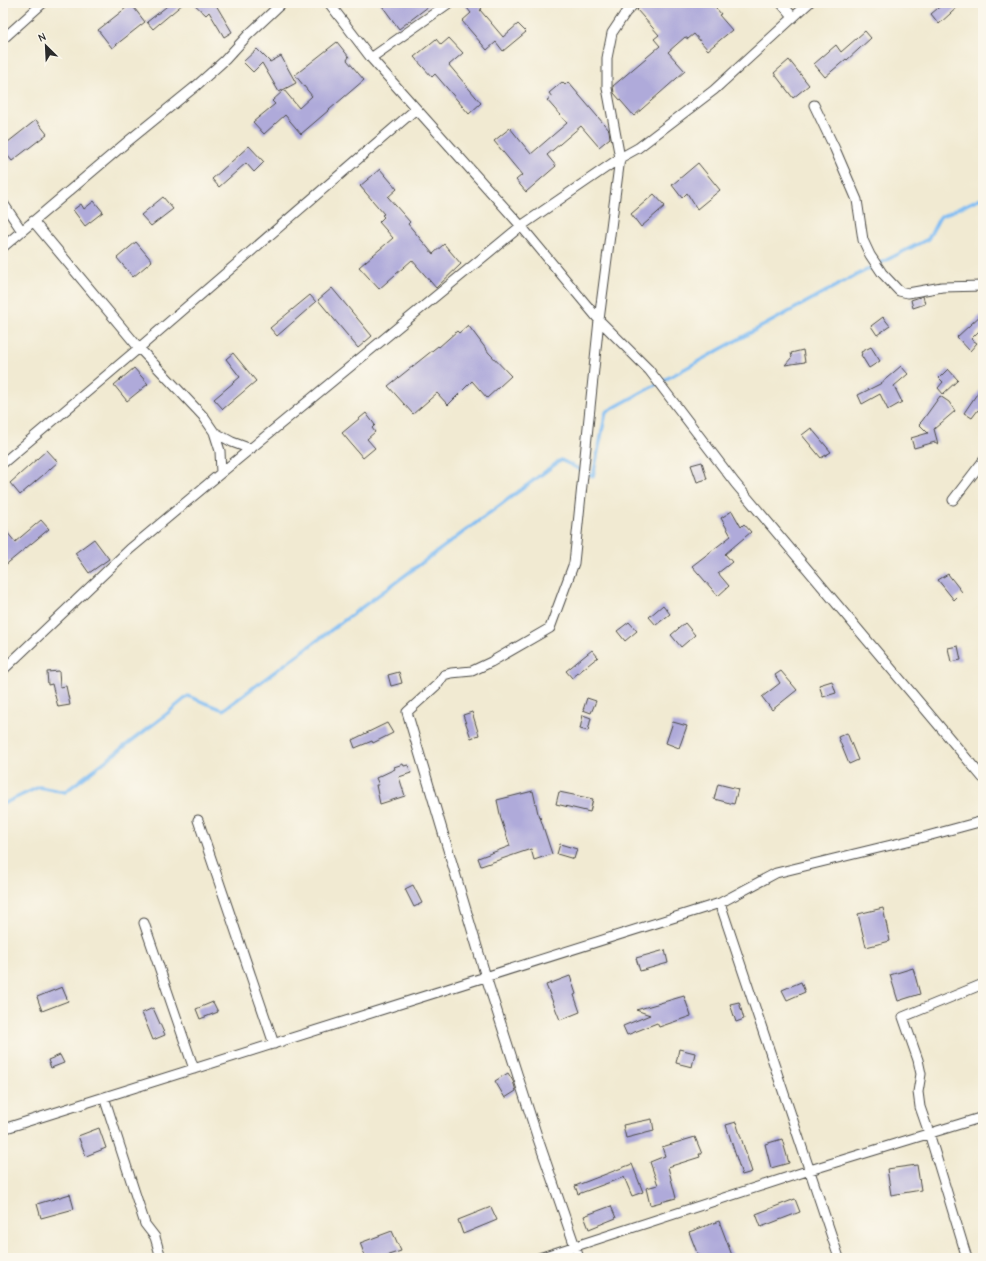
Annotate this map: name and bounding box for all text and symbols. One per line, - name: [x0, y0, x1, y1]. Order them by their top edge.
- north arrow: [26, 26, 66, 66]
- text: N: [36, 30, 48, 45]

